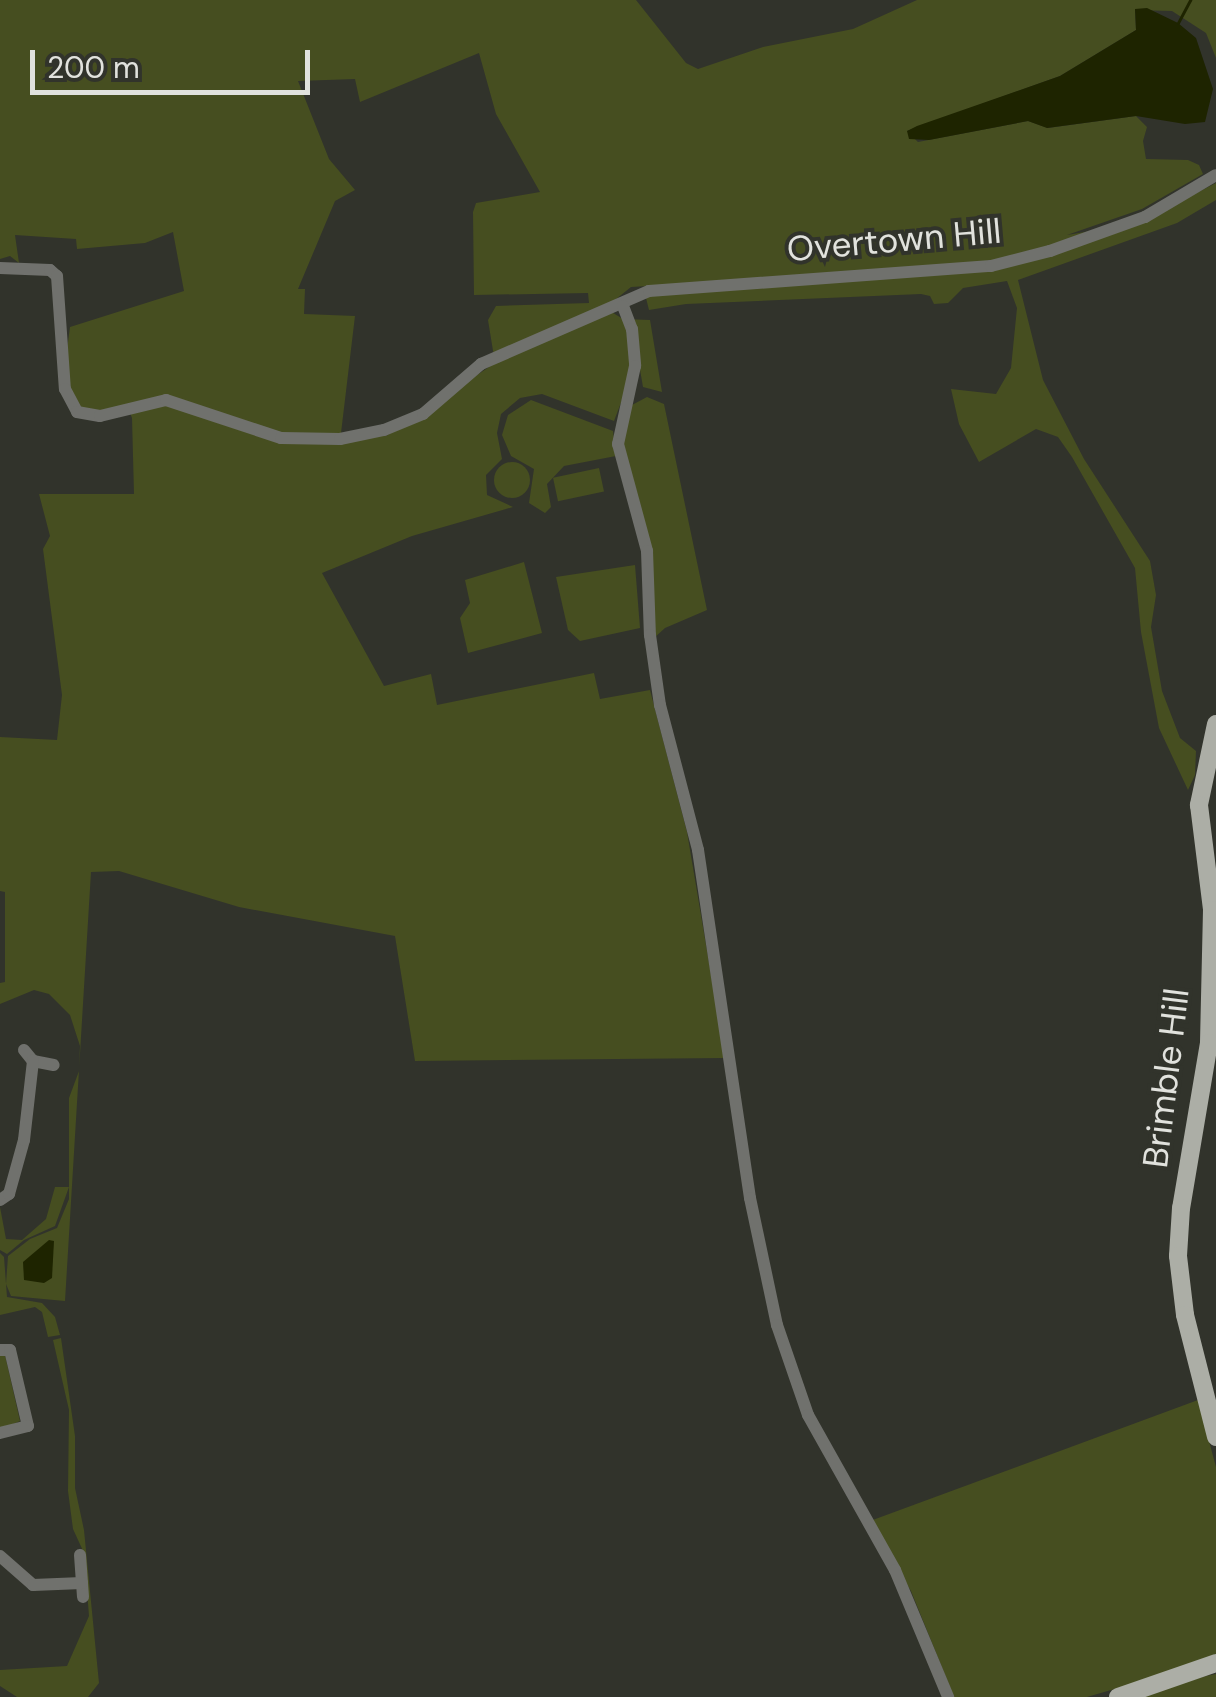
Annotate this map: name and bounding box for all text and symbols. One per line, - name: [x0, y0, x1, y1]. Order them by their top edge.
- scale bar: [35, 30, 315, 92]
- text: 200 m: [47, 48, 140, 87]
- street label: Overtown Hill: [785, 210, 1003, 270]
- street label: Brimble Hill: [1134, 986, 1198, 1170]

